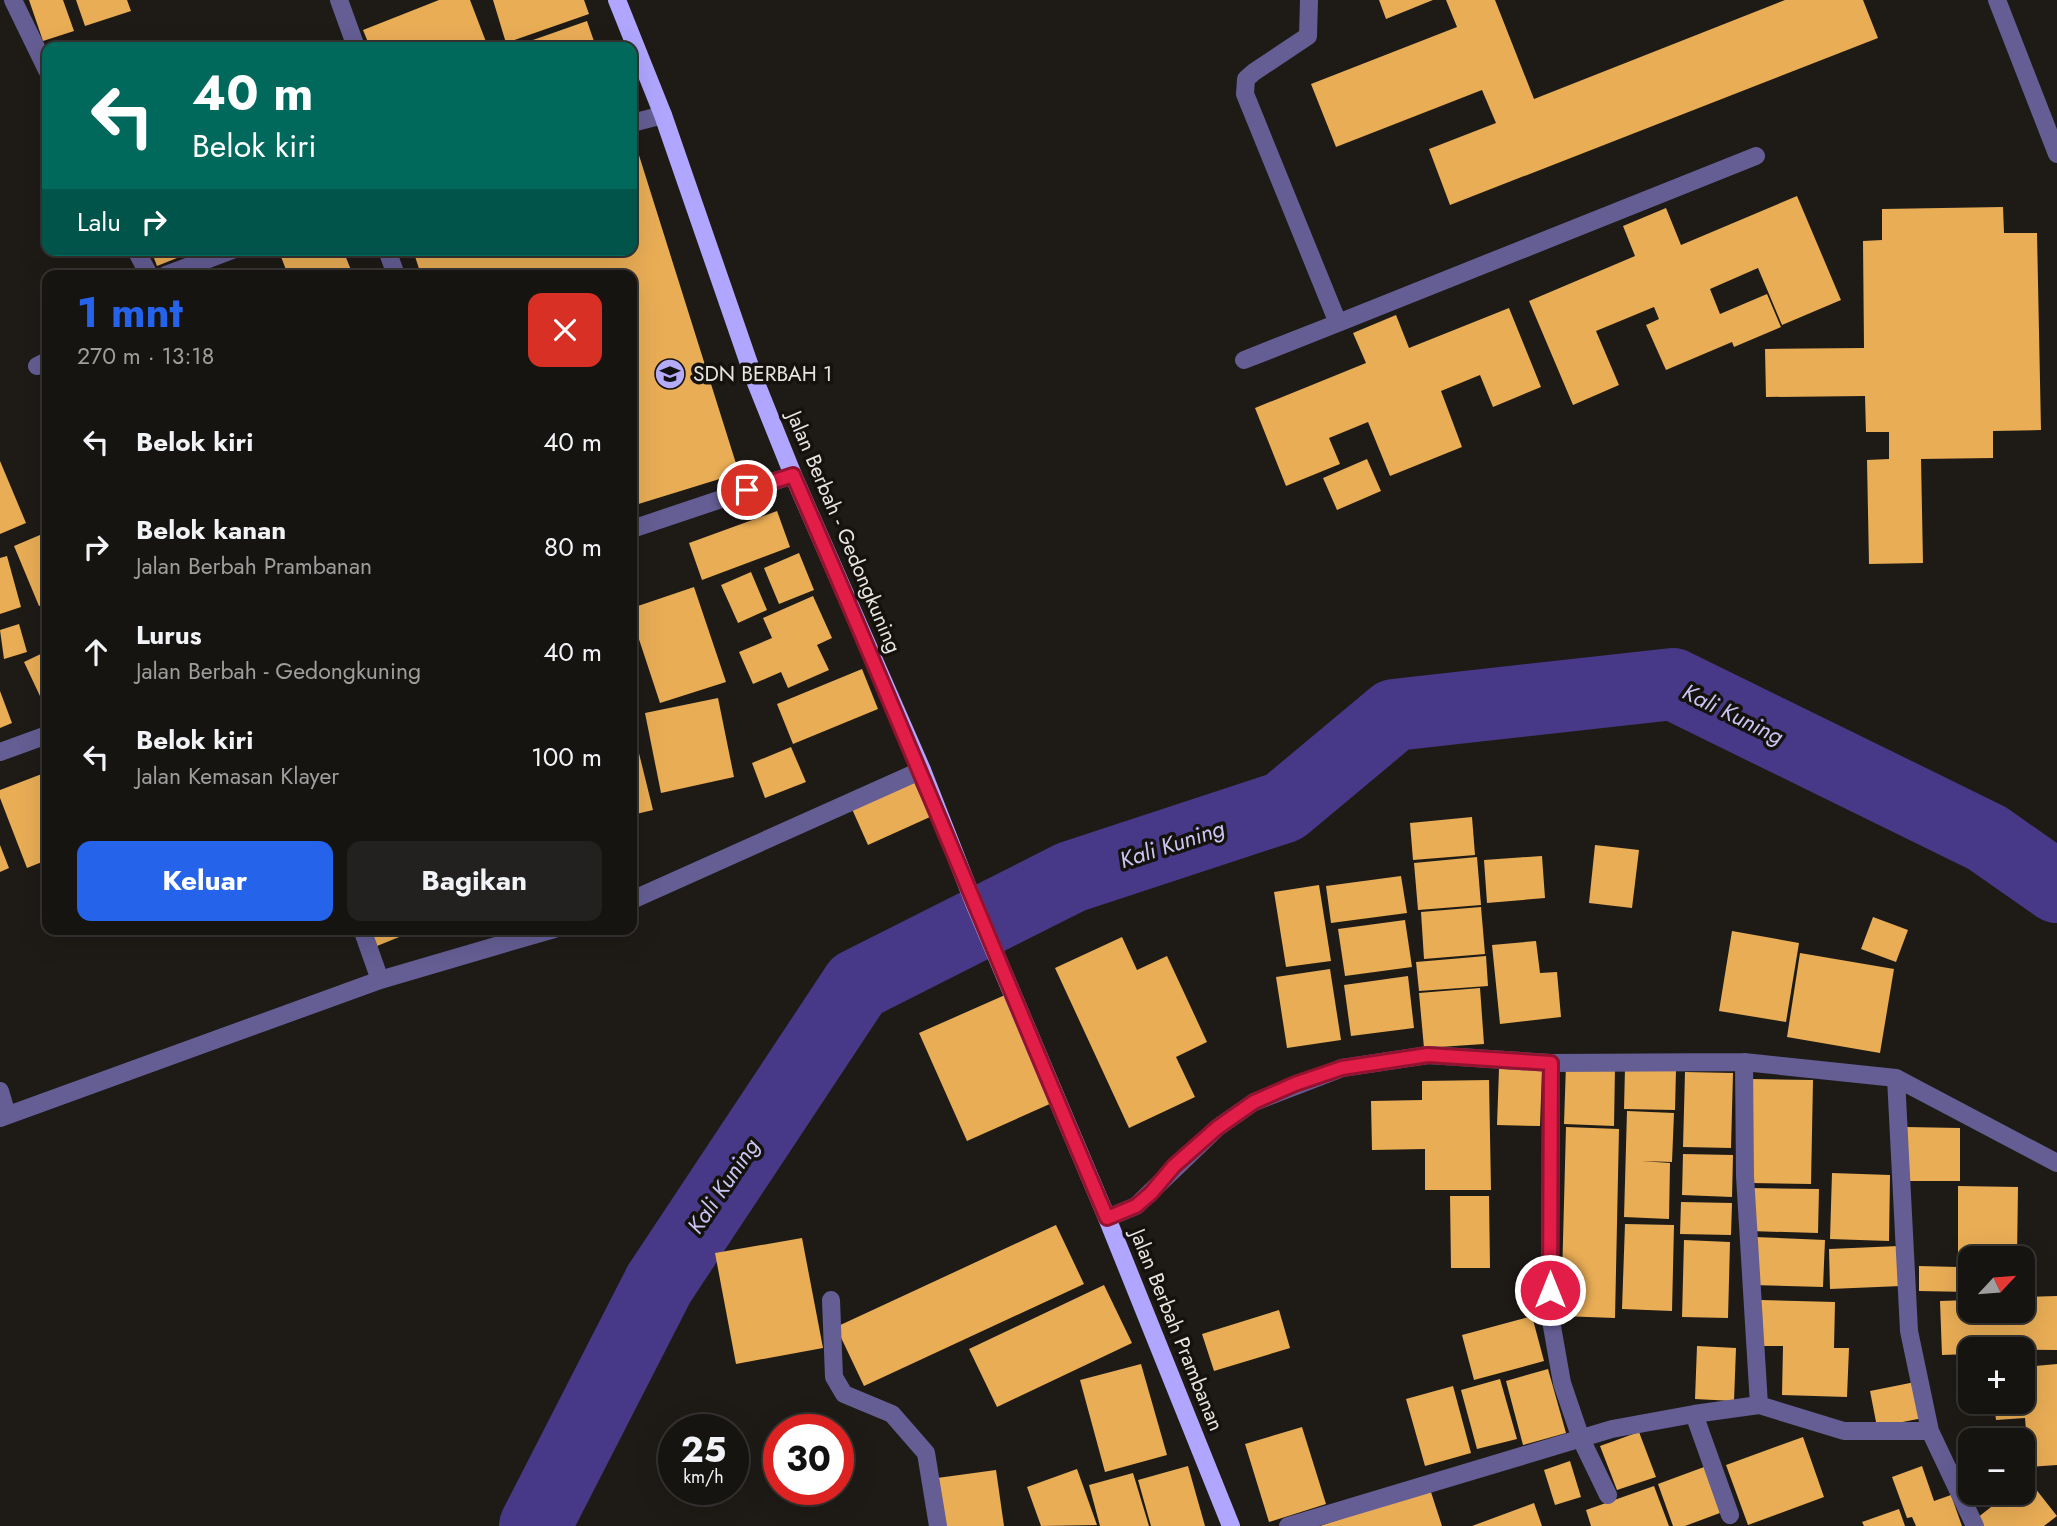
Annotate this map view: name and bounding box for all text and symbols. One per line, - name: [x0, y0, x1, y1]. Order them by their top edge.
- text: 40 m: [192, 58, 314, 128]
- icon: left: [77, 70, 168, 161]
- text: Belok kiri: [192, 123, 317, 169]
- text: Lalu: [77, 203, 121, 241]
- icon: right: [135, 203, 173, 241]
- text: 1 mnt: [77, 282, 183, 343]
- button: close: [528, 293, 602, 367]
- text: 270 m · 13:18: [77, 339, 214, 373]
- school or university icon: SDN BERBAH 1: [653, 357, 687, 391]
- place label: SDN BERBAH 1: [693, 359, 832, 389]
- street label: Jalan Berbah - Gedongkuning: [778, 404, 909, 658]
- icon: left: [77, 423, 115, 461]
- text: Belok kiri: [136, 423, 253, 461]
- text: 40 m: [543, 423, 602, 461]
- pin: [717, 460, 777, 520]
- icon: arrive: [728, 471, 766, 509]
- text: Belok kanan: [136, 511, 286, 549]
- icon: right: [77, 528, 115, 566]
- text: 80 m: [544, 528, 602, 566]
- text: Jalan Berbah Prambanan: [136, 549, 372, 583]
- text: Lurus: [136, 616, 202, 654]
- icon: ahead: [77, 633, 115, 671]
- text: 40 m: [543, 633, 602, 671]
- text: Jalan Berbah - Gedongkuning: [136, 654, 421, 688]
- water label: Kali Kuning: [1677, 675, 1790, 753]
- text: Belok kiri: [136, 721, 253, 759]
- icon: left: [77, 738, 115, 776]
- text: 100 m: [531, 738, 602, 776]
- text: Jalan Kemasan Klayer: [136, 759, 339, 793]
- water label: Kali Kuning: [1115, 811, 1229, 877]
- button: Keluar: [77, 841, 333, 921]
- button: Bagikan: [347, 841, 602, 921]
- water label: Kali Kuning: [679, 1131, 768, 1241]
- street label: Jalan Berbah Prambanan: [1122, 1222, 1231, 1436]
- north arrow: [1958, 1246, 2035, 1323]
- map controls: [1958, 1246, 2035, 1505]
- position arrow: [1513, 1253, 1587, 1327]
- button: +: [1958, 1337, 2035, 1414]
- speed limit sign: 30: [763, 1414, 854, 1505]
- text: 25: [681, 1425, 726, 1475]
- button: −: [1958, 1428, 2035, 1505]
- text: km/h: [683, 1464, 724, 1490]

